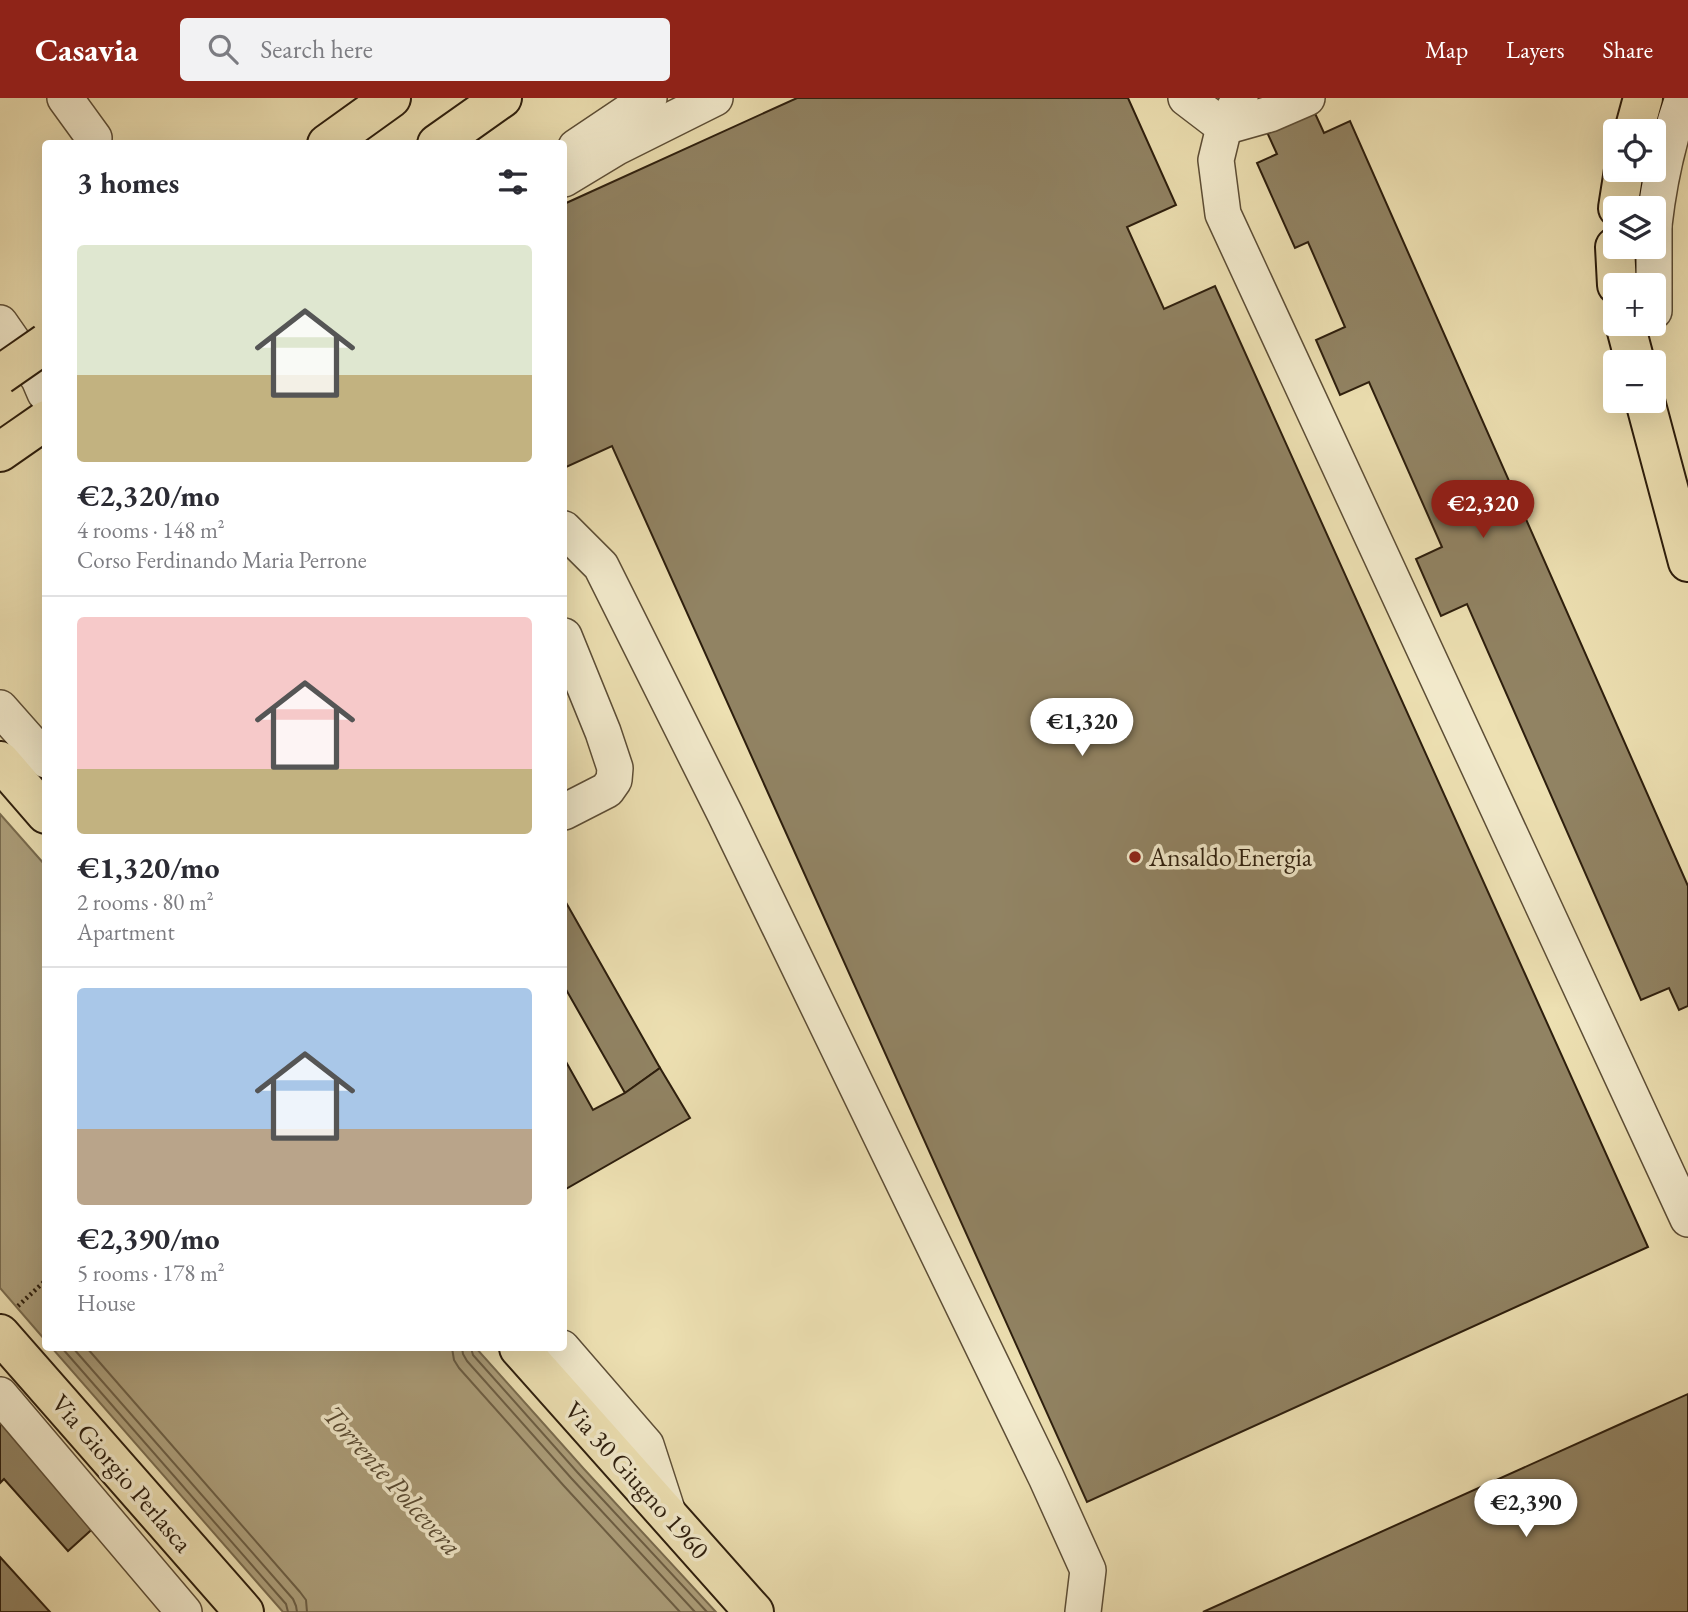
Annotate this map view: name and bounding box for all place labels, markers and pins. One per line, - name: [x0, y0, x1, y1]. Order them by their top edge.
- pin: €2,320: [1426, 480, 1540, 540]
- pin: €1,320: [1025, 698, 1139, 758]
- place label: Ansaldo Energia: [1148, 840, 1313, 874]
- marker: Ansaldo Energia: [1127, 849, 1143, 865]
- pin: €2,390: [1469, 1480, 1583, 1539]

